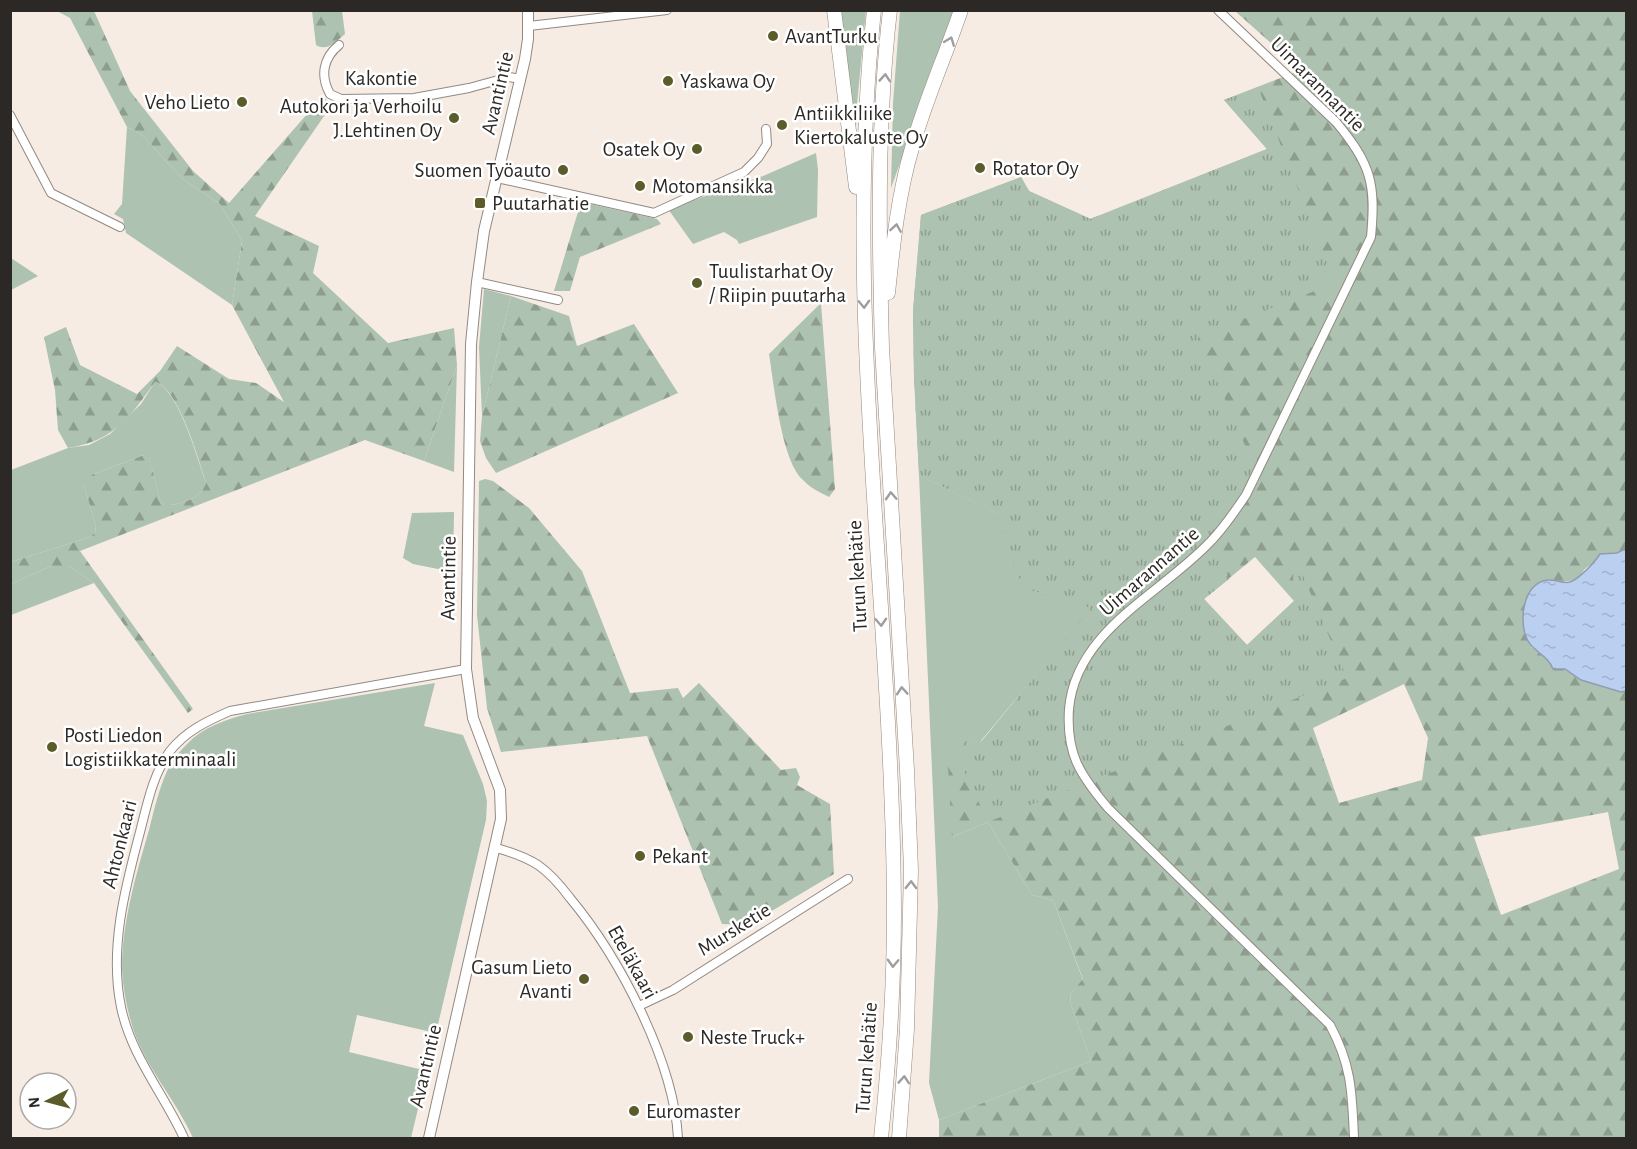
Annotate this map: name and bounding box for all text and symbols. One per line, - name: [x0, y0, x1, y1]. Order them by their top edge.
- place label: AvantTurku: [785, 26, 878, 47]
- marker: AvantTurku: [766, 29, 780, 43]
- street label: Uimarannantie: [1266, 33, 1369, 136]
- one-way arrow: [943, 36, 955, 47]
- street label: Avantintie: [478, 49, 517, 137]
- street label: Kakontie: [345, 68, 417, 89]
- place label: Yaskawa Oy: [680, 71, 775, 92]
- marker: Yaskawa Oy: [661, 74, 675, 88]
- one-way arrow: [878, 74, 891, 83]
- place label: Veho Lieto: [144, 92, 230, 113]
- marker: Veho Lieto: [235, 95, 249, 109]
- place label: Autokori ja Verhoilu J.Lehtinen Oy: [280, 96, 442, 141]
- place label: Antiikkiliike Kiertokaluste Oy: [794, 103, 928, 148]
- marker: Autokori ja Verhoilu J.Lehtinen Oy: [447, 111, 461, 125]
- marker: Antiikkiliike Kiertokaluste Oy: [775, 118, 789, 132]
- place label: Osatek Oy: [603, 139, 685, 160]
- marker: Osatek Oy: [690, 142, 704, 156]
- place label: Rotator Oy: [992, 158, 1079, 179]
- place label: Suomen Työauto: [415, 160, 551, 181]
- marker: Rotator Oy: [973, 161, 987, 175]
- marker: Suomen Työauto: [556, 163, 570, 177]
- place label: Motomansikka: [652, 176, 774, 197]
- marker: Motomansikka: [633, 179, 647, 193]
- place label: Puutarhatie: [492, 193, 589, 214]
- marker: Puutarhatie: [473, 196, 487, 210]
- one-way arrow: [890, 223, 902, 232]
- place label: Tuulistarhat Oy / Riipin puutarha: [709, 261, 846, 306]
- marker: Tuulistarhat Oy / Riipin puutarha: [690, 276, 704, 290]
- one-way arrow: [857, 300, 870, 309]
- one-way arrow: [884, 491, 897, 500]
- street label: Turun kehätie: [844, 520, 871, 632]
- street label: Uimarannantie: [1096, 523, 1203, 620]
- street label: Avantintie: [437, 535, 460, 621]
- one-way arrow: [874, 617, 887, 626]
- one-way arrow: [896, 686, 909, 695]
- place label: Posti Liedon Logistiikkaterminaali: [64, 725, 236, 770]
- marker: Posti Liedon Logistiikkaterminaali: [45, 740, 59, 754]
- street label: Ahtonkaari: [98, 798, 141, 891]
- place label: Pekant: [652, 846, 708, 867]
- marker: Pekant: [633, 849, 647, 863]
- one-way arrow: [905, 881, 917, 890]
- street label: Mursketie: [694, 899, 774, 960]
- street label: Eteläkaari: [604, 922, 661, 1003]
- place label: Gasum Lieto Avanti: [471, 957, 572, 1002]
- one-way arrow: [886, 958, 899, 967]
- marker: Gasum Lieto Avanti: [577, 972, 591, 986]
- street label: Turun kehätie: [852, 1002, 881, 1115]
- street label: Avantintie: [406, 1022, 445, 1110]
- place label: Neste Truck+: [700, 1027, 805, 1048]
- marker: Neste Truck+: [681, 1030, 695, 1044]
- north arrow: [18, 1071, 78, 1131]
- one-way arrow: [897, 1076, 910, 1085]
- text: N: [26, 1096, 43, 1109]
- place label: Euromaster: [646, 1101, 740, 1122]
- marker: Euromaster: [627, 1104, 641, 1118]

